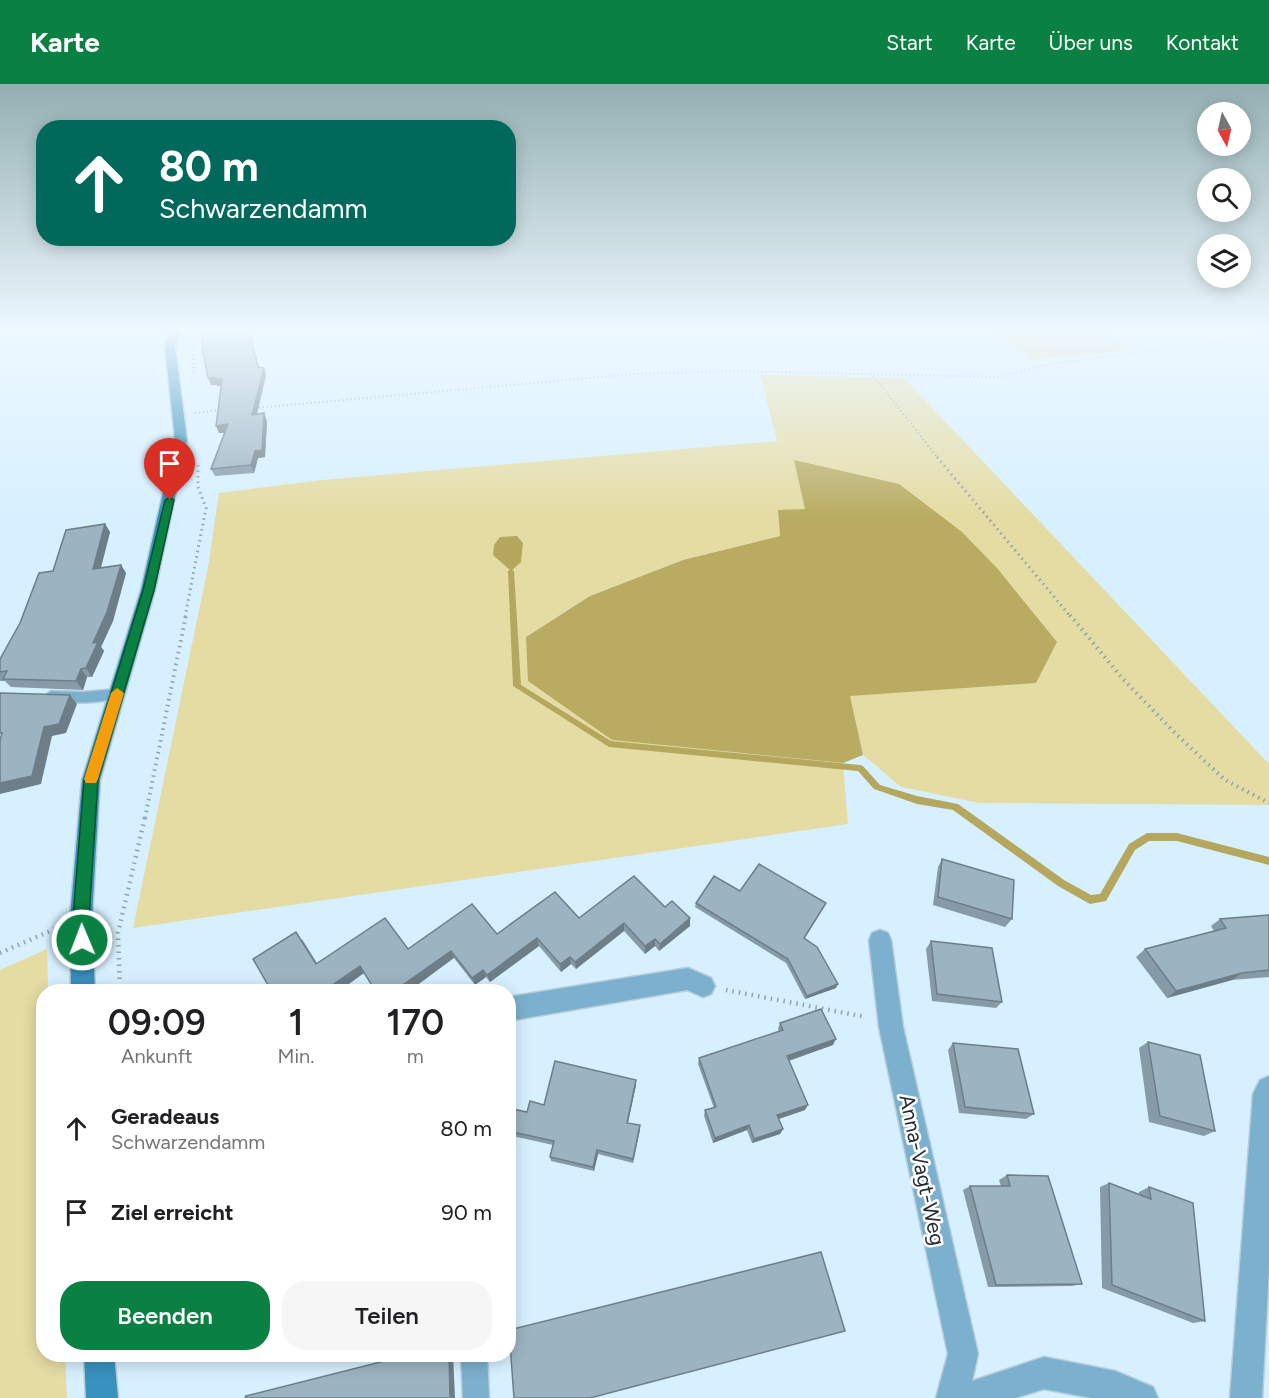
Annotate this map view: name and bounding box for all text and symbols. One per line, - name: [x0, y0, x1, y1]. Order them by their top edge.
- text: Karte: [30, 25, 100, 59]
- text: Start: [886, 30, 933, 55]
- text: Karte: [966, 30, 1016, 55]
- text: Über uns: [1049, 30, 1133, 55]
- text: Kontakt: [1166, 30, 1239, 55]
- north arrow: [1197, 102, 1251, 156]
- map controls: [1197, 102, 1251, 288]
- text: 80 m: [159, 141, 259, 192]
- icon: ahead: [60, 144, 138, 222]
- button: search: [1197, 168, 1251, 222]
- text: Schwarzendamm: [159, 192, 367, 225]
- button: layers: [1197, 234, 1251, 288]
- pin: [144, 438, 195, 500]
- icon: arrive: [153, 447, 186, 480]
- position arrow: [50, 908, 114, 972]
- text: 09:09: [108, 1001, 206, 1044]
- text: 1: [288, 1001, 303, 1044]
- text: 170: [386, 1001, 444, 1044]
- text: Ankunft: [121, 1044, 193, 1068]
- text: Min.: [277, 1044, 314, 1068]
- text: m: [407, 1044, 424, 1068]
- street label: Anna-Vagt-Weg: [894, 1092, 951, 1248]
- text: Geradeaus: [111, 1103, 219, 1130]
- icon: ahead: [60, 1112, 93, 1145]
- text: 80 m: [440, 1115, 492, 1142]
- text: Schwarzendamm: [111, 1130, 265, 1154]
- icon: arrive: [60, 1196, 93, 1229]
- text: Ziel erreicht: [111, 1199, 234, 1226]
- text: 90 m: [441, 1199, 492, 1226]
- button: Beenden: [60, 1281, 270, 1350]
- button: Teilen: [282, 1281, 492, 1350]

